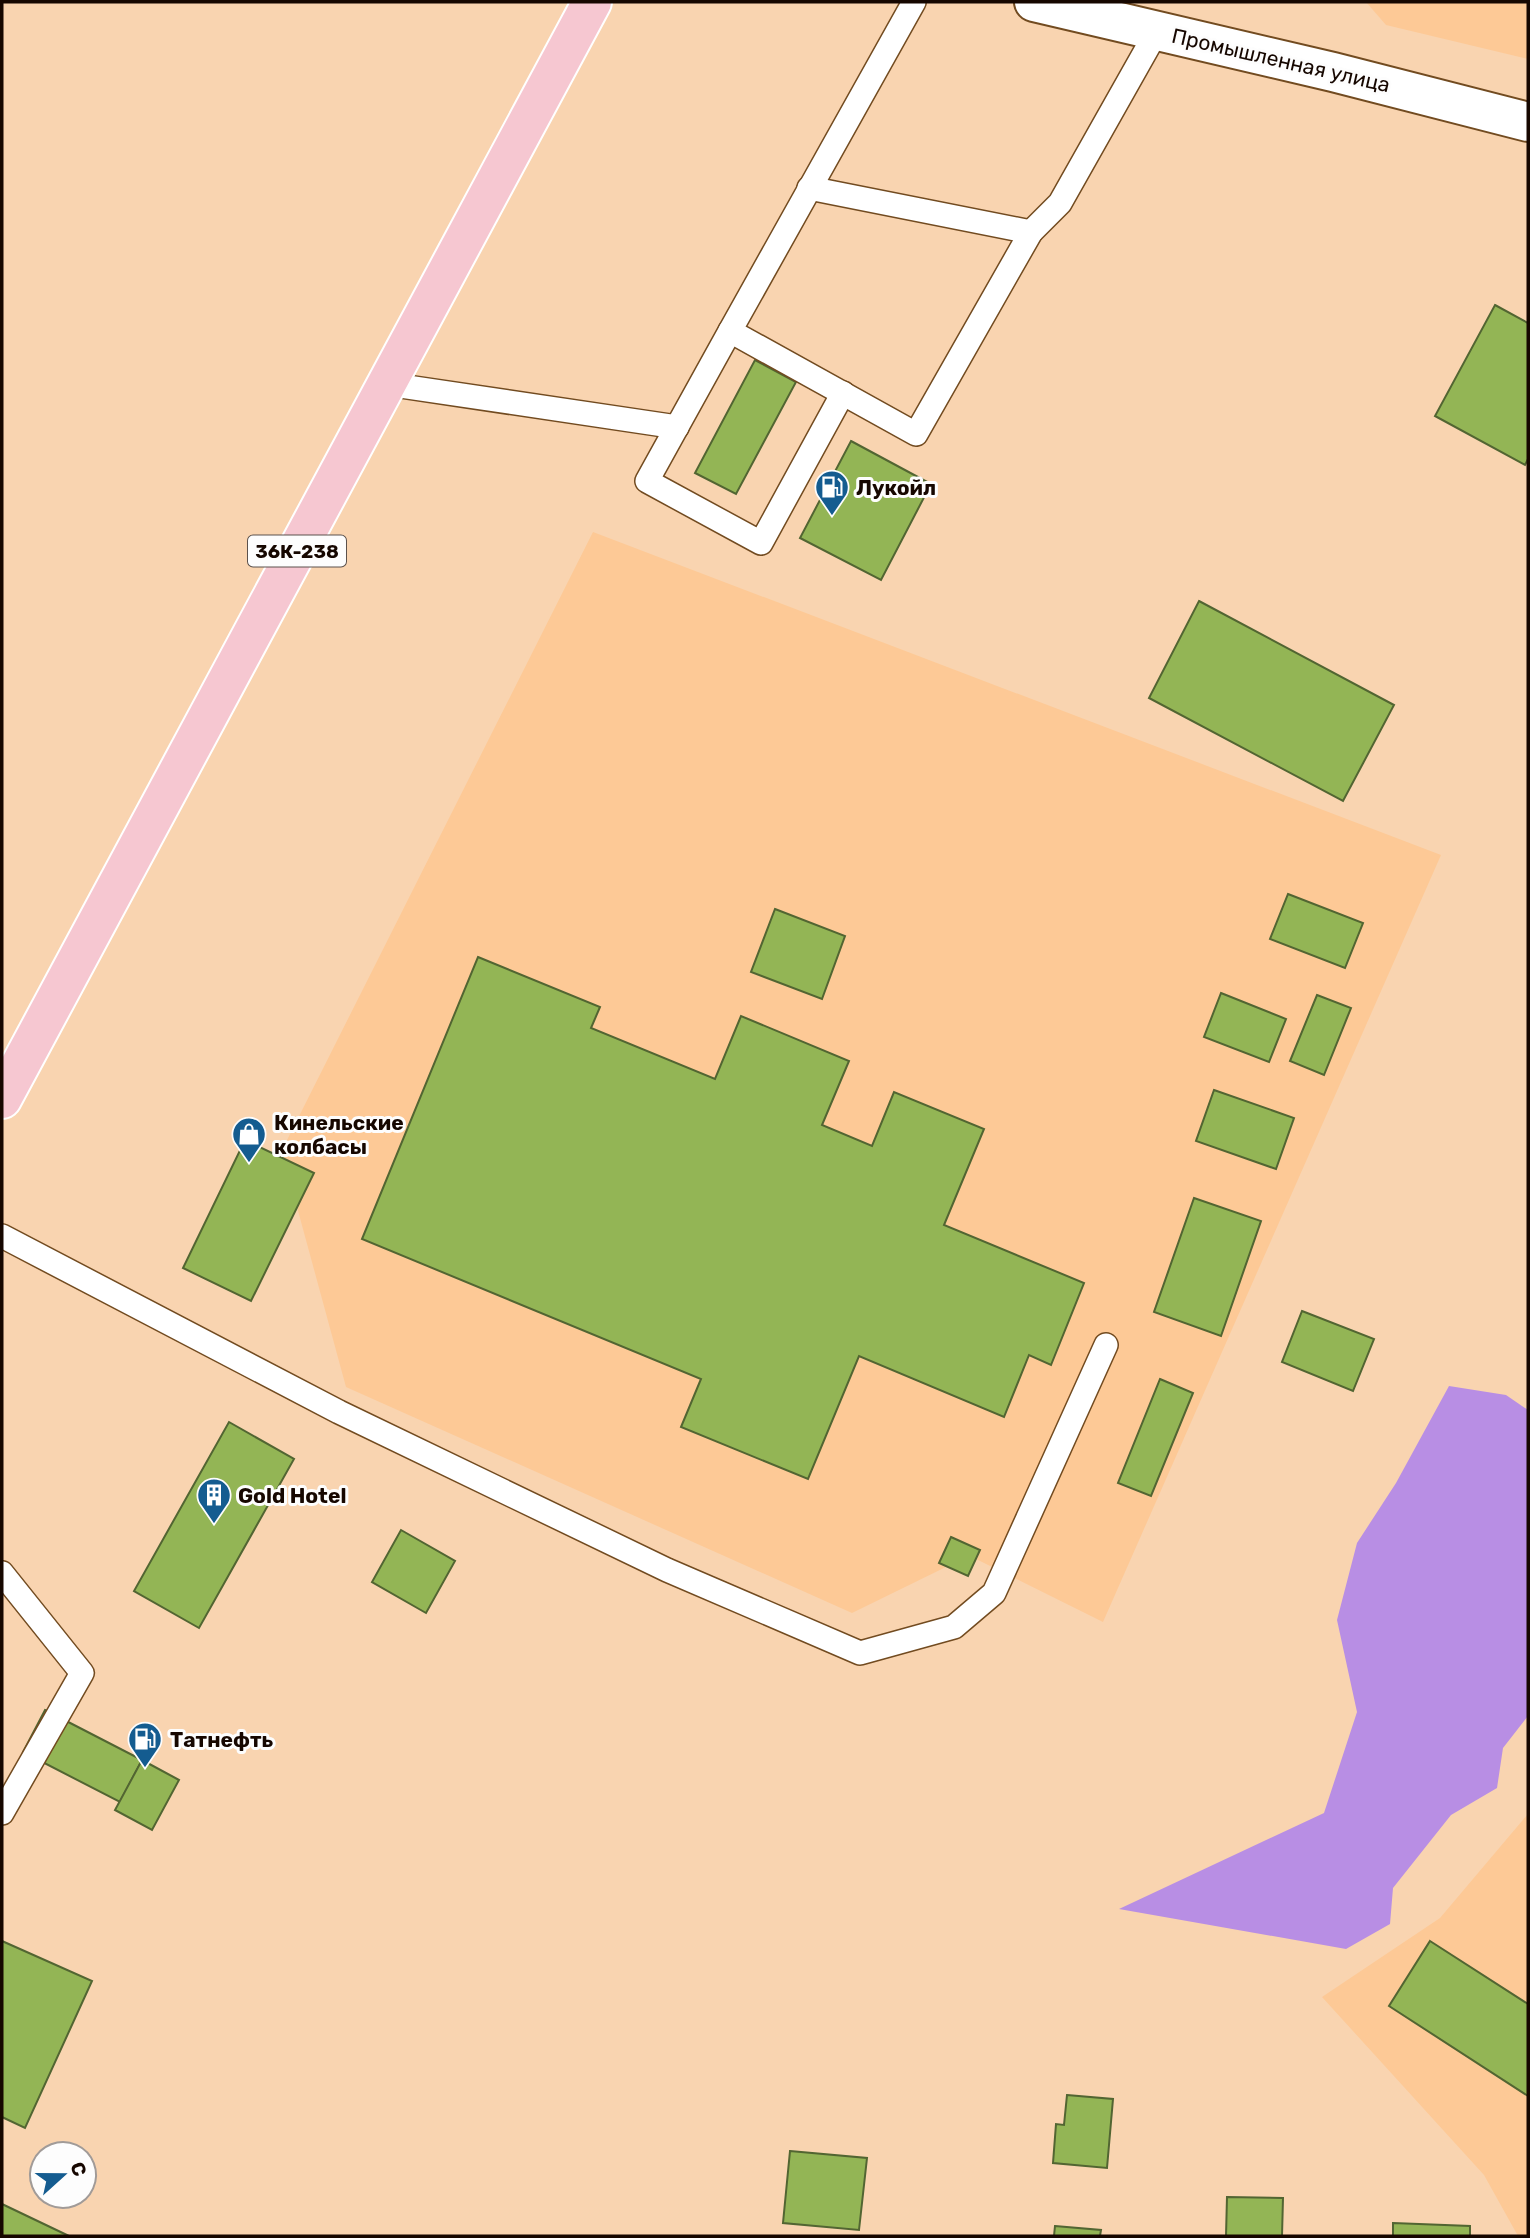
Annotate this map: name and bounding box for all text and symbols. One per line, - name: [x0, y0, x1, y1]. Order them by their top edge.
- street label: Промышленная улица: [1169, 23, 1393, 97]
- fuel station icon: Лукойл: [813, 468, 851, 517]
- place label: Лукойл: [856, 475, 936, 500]
- road number: 36К-238: [248, 536, 346, 566]
- place label: Кинельские колбасы: [274, 1110, 404, 1159]
- shop icon: Кинельские колбасы: [230, 1115, 268, 1164]
- building icon: Gold Hotel: [195, 1476, 233, 1525]
- place label: Gold Hotel: [238, 1483, 346, 1508]
- fuel station icon: Татнефть: [126, 1720, 164, 1769]
- place label: Татнефть: [170, 1727, 273, 1752]
- north arrow: [28, 2140, 98, 2210]
- text: С: [65, 2159, 92, 2179]

